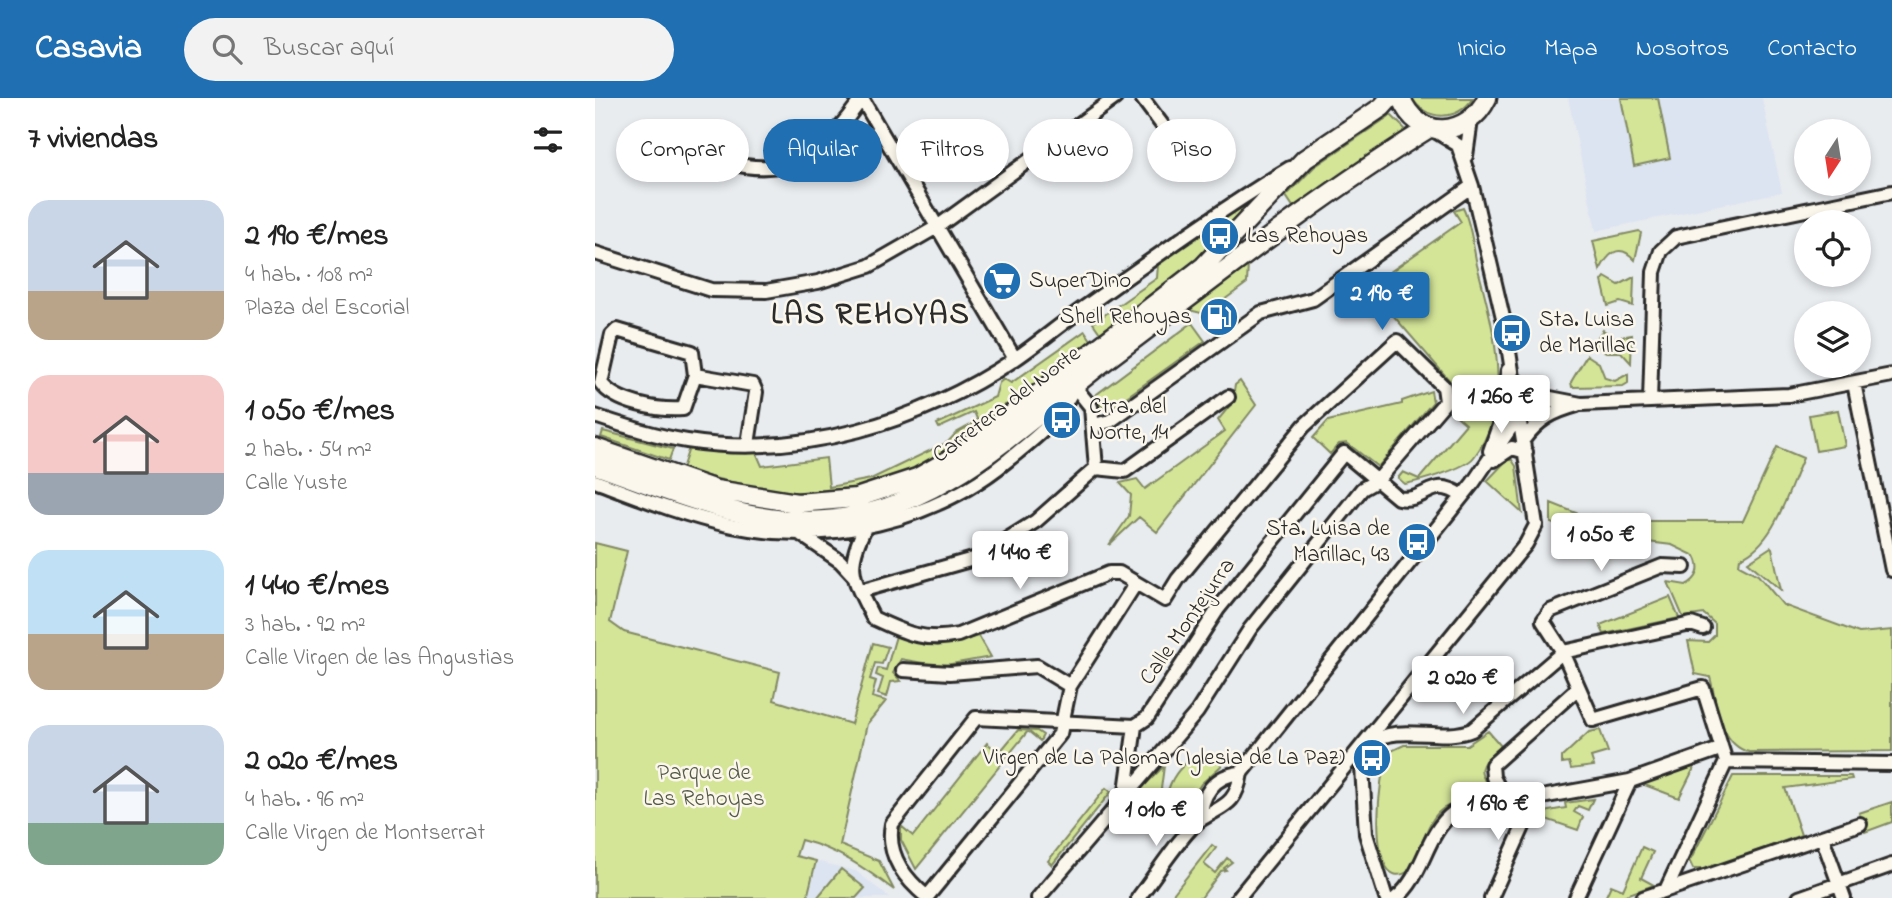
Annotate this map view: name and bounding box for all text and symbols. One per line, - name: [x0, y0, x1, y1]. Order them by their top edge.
- search box: [184, 18, 674, 81]
- text: Casavia: [35, 25, 142, 73]
- icon: search: [208, 30, 246, 68]
- text: Buscar aquí: [264, 30, 394, 68]
- text: Inicio: [1457, 32, 1506, 67]
- text: Mapa: [1544, 32, 1598, 67]
- text: Nosotros: [1636, 32, 1729, 67]
- text: Contacto: [1767, 32, 1857, 67]
- text: 7 viviendas: [28, 118, 158, 162]
- chip: Comprar: [616, 119, 749, 182]
- chip: Alquilar: [763, 119, 882, 182]
- chip: Filtros: [896, 119, 1009, 182]
- chip: Nuevo: [1023, 119, 1133, 182]
- chip: Piso: [1147, 119, 1236, 182]
- north arrow: [1794, 119, 1871, 196]
- map controls: [1794, 119, 1871, 378]
- icon: filters: [529, 121, 567, 159]
- button: locate: [1794, 210, 1871, 287]
- text: 2 190 €/mes: [245, 215, 389, 259]
- bus stop icon: Las Rehoyas: [1199, 215, 1241, 257]
- place label: Las Rehoyas: [1247, 220, 1368, 255]
- icon: home: [84, 228, 168, 312]
- text: 4 hab. · 108 m²: [245, 259, 373, 292]
- supermarket icon: SuperDino: [981, 260, 1023, 302]
- place label: SuperDino: [1029, 265, 1131, 298]
- pin: 2 190 €: [1317, 272, 1447, 332]
- text: 2 190 €: [1350, 278, 1414, 311]
- text: Plaza del Escorial: [245, 292, 409, 325]
- district label: LAS REHOYAS: [771, 294, 971, 338]
- fuel station icon: Shell Rehoyas: [1198, 296, 1240, 338]
- place label: Shell Rehoyas: [1060, 301, 1192, 336]
- button: layers: [1794, 301, 1871, 378]
- place label: Sta. Luisa de Marillac: [1539, 304, 1637, 363]
- bus stop icon: Sta. Luisa de Marillac: [1491, 312, 1533, 354]
- street label: Carretera del Norte: [926, 338, 1089, 472]
- pin: 1 260 €: [1436, 376, 1566, 435]
- text: 1 260 €: [1468, 381, 1534, 414]
- text: 1 050 €/mes: [245, 390, 395, 434]
- place label: Ctra. del Norte, 14: [1089, 391, 1169, 450]
- bus stop icon: Ctra. del Norte, 14: [1041, 399, 1083, 441]
- icon: home: [84, 403, 168, 487]
- text: 2 hab. · 54 m²: [245, 434, 372, 467]
- text: Calle Yuste: [245, 467, 347, 500]
- place label: Sta. Luisa de Marillac, 43: [1266, 513, 1391, 572]
- pin: 1 050 €: [1536, 514, 1666, 573]
- text: 1 050 €: [1567, 519, 1635, 552]
- bus stop icon: Sta. Luisa de Marillac, 43: [1396, 521, 1438, 563]
- pin: 1 440 €: [955, 532, 1085, 591]
- text: 1 440 €: [988, 537, 1052, 570]
- street label: Calle Montejurra: [1132, 552, 1244, 692]
- text: 1 440 €/mes: [245, 565, 389, 609]
- icon: home: [84, 578, 168, 662]
- text: 3 hab. · 92 m²: [245, 609, 366, 642]
- text: Calle Virgen de las Angustias: [245, 642, 514, 675]
- pin: 2 020 €: [1398, 656, 1528, 716]
- text: 2 020 €: [1428, 662, 1498, 695]
- bus stop icon: Virgen de La Paloma (Iglesia de La Paz): [1351, 737, 1393, 779]
- text: 2 020 €/mes: [245, 740, 398, 784]
- place label: Virgen de La Paloma (Iglesia de La Paz): [982, 742, 1345, 776]
- icon: home: [84, 753, 168, 837]
- park label: Parque de Las Rehoyas: [643, 757, 765, 818]
- pin: 1 690 €: [1433, 782, 1563, 842]
- text: 4 hab. · 96 m²: [245, 784, 364, 817]
- pin: 1 010 €: [1091, 788, 1221, 848]
- text: 1 690 €: [1467, 788, 1529, 821]
- text: 1 010 €: [1125, 794, 1187, 827]
- text: Calle Virgen de Montserrat: [245, 817, 485, 850]

